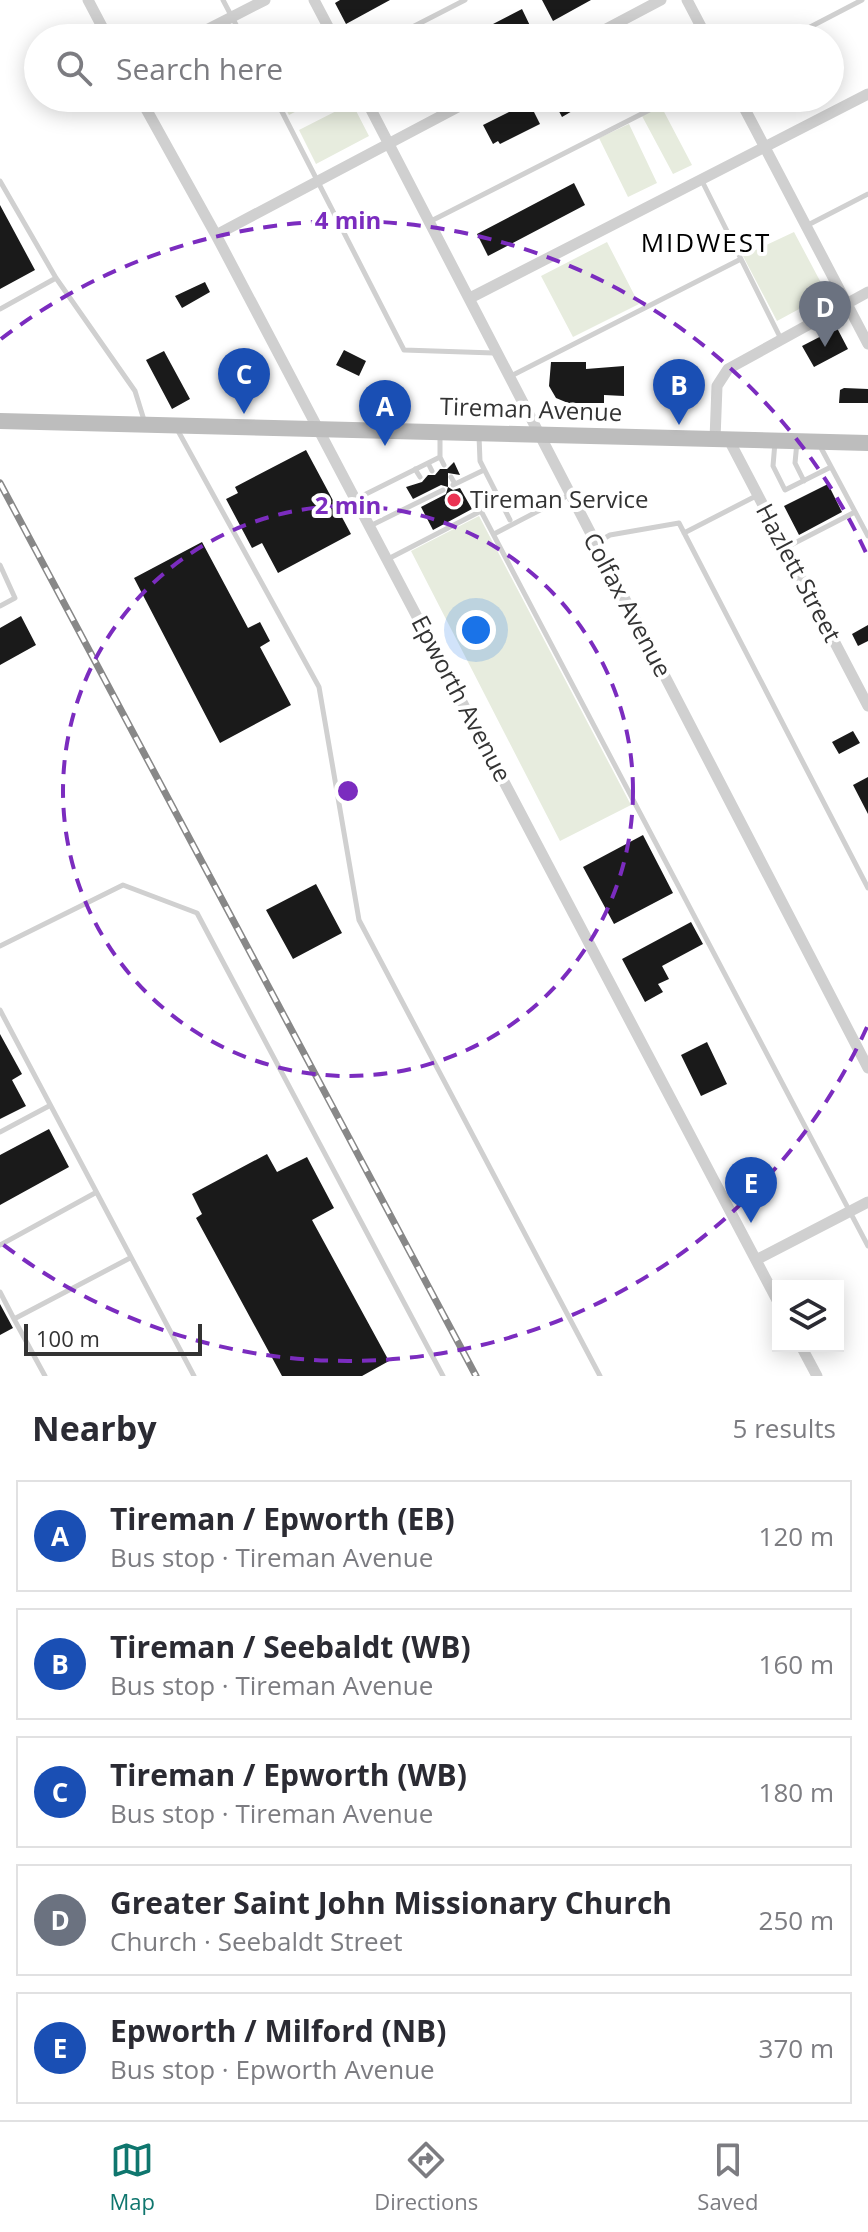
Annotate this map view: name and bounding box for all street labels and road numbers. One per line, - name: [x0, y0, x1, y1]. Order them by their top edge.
- street label: Tireman Avenue: [439, 389, 623, 428]
- street label: Hazlett Street: [749, 497, 850, 647]
- street label: Colfax Avenue: [576, 526, 680, 682]
- street label: Epworth Avenue: [405, 609, 520, 787]

